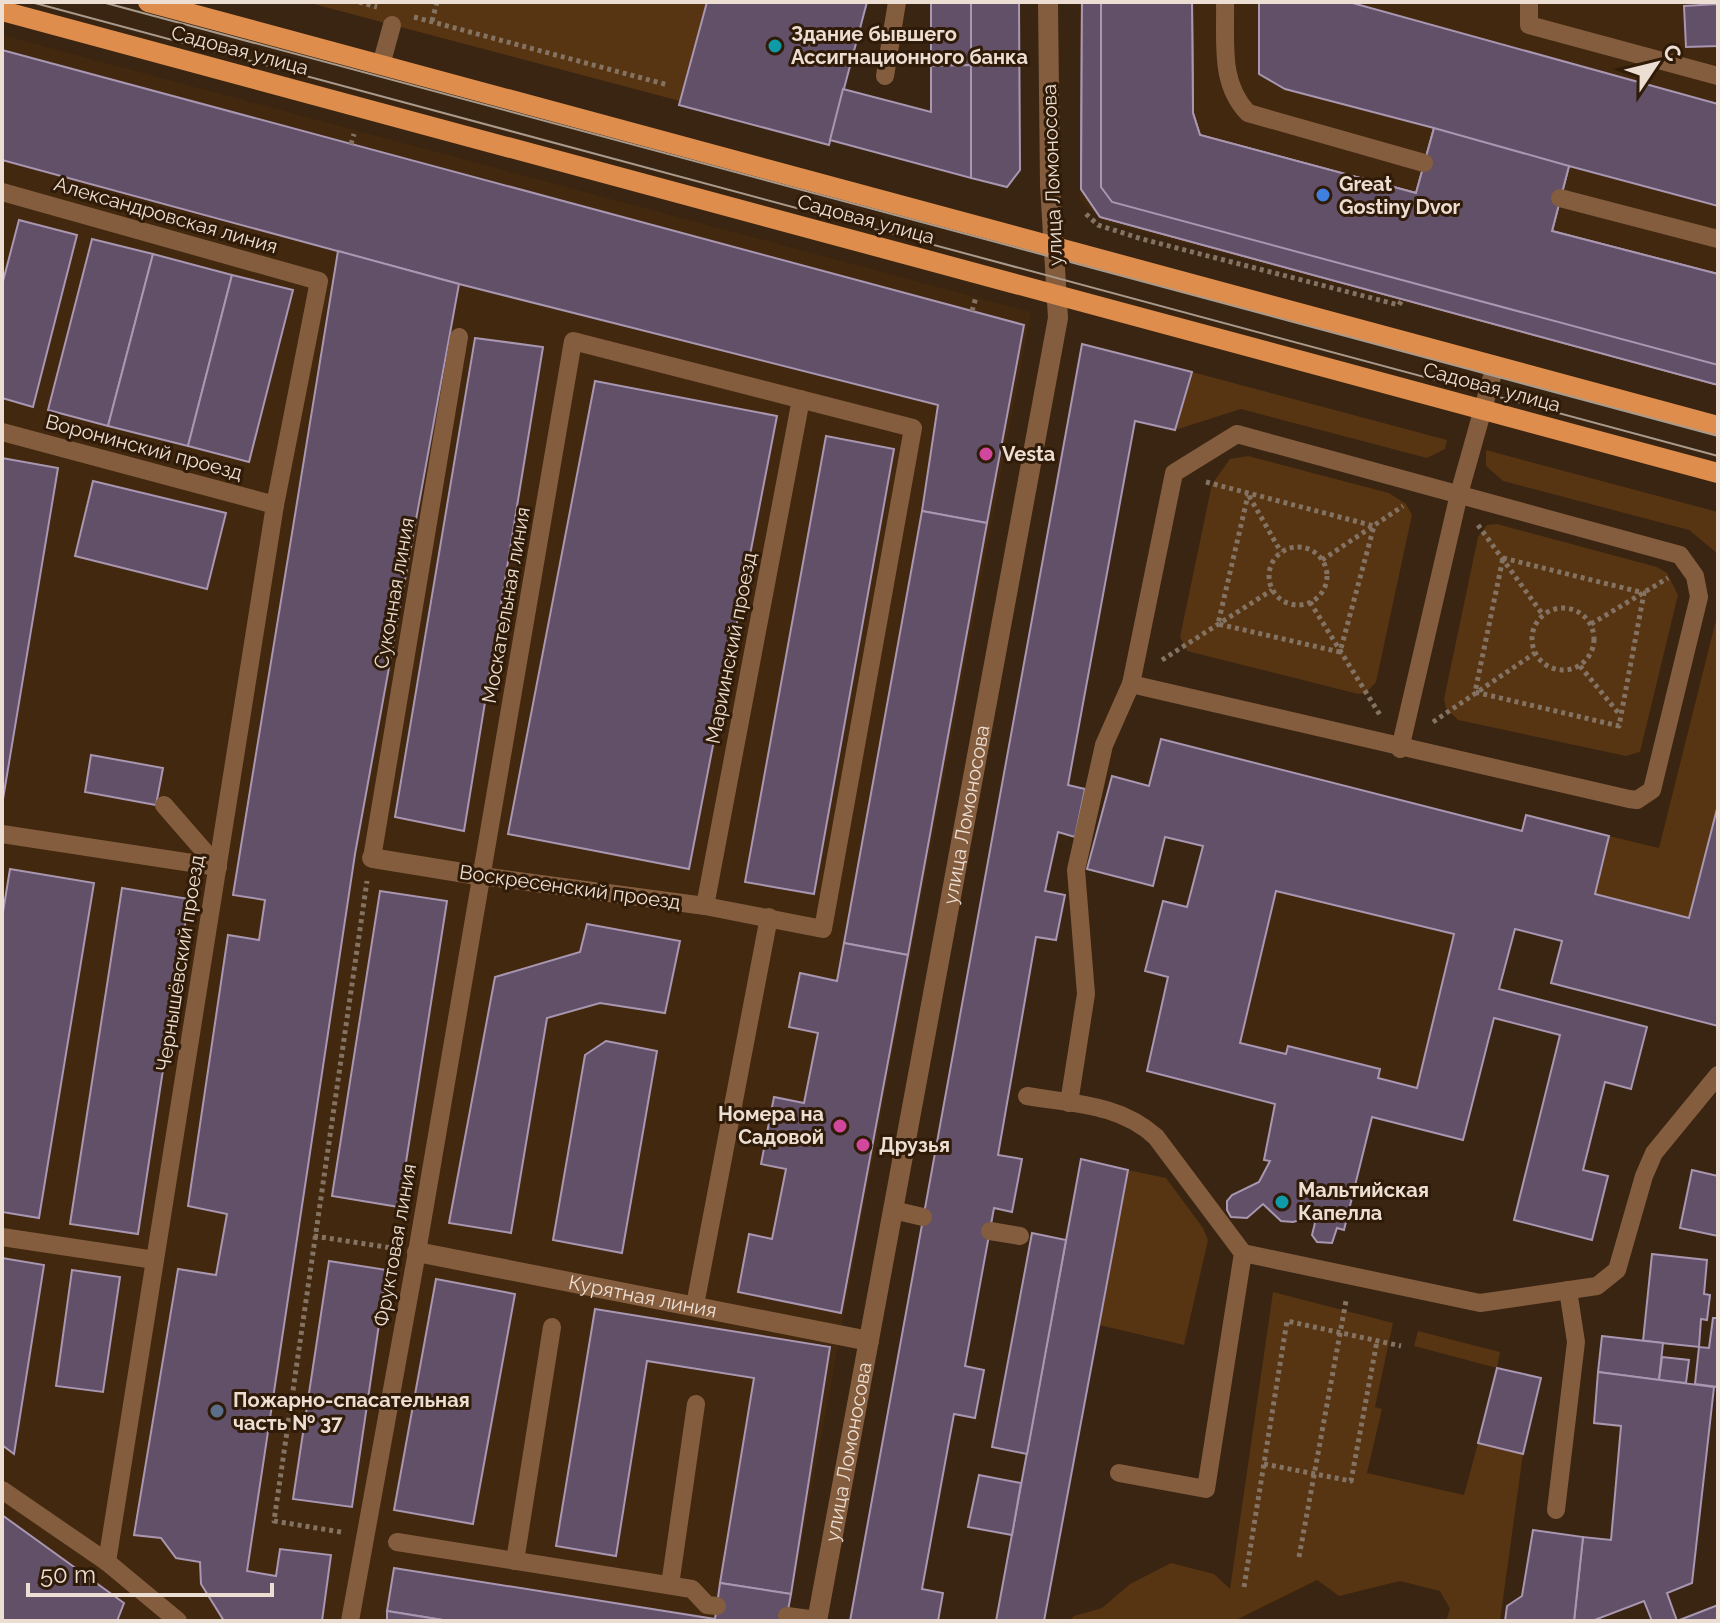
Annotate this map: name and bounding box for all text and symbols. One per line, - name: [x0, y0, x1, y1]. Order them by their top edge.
- street label: Садовая улица: [169, 20, 311, 80]
- place label: Здание бывшего Ассигнационного банка: [791, 22, 1028, 69]
- north arrow: [1616, 24, 1696, 104]
- marker: Здание бывшего Ассигнационного банка: [766, 37, 784, 55]
- text: С: [1657, 39, 1687, 66]
- street label: улица Ломоносова: [1037, 84, 1067, 266]
- street label: Александровская линия: [51, 172, 281, 258]
- place label: Great Gostiny Dvor: [1339, 172, 1460, 219]
- marker: Great Gostiny Dvor: [1314, 186, 1332, 204]
- street label: Садовая улица: [795, 189, 937, 249]
- street label: Садовая улица: [1421, 357, 1563, 417]
- street label: Воронинский проезд: [43, 409, 246, 485]
- place label: Vesta: [1002, 442, 1055, 466]
- marker: Vesta: [977, 445, 995, 463]
- street label: Москательная линия: [477, 505, 535, 705]
- street label: Суконная линия: [369, 515, 419, 671]
- street label: Мариинский проезд: [701, 550, 761, 746]
- street label: улица Ломоносова: [938, 723, 994, 906]
- street label: Чернышёвский проезд: [151, 853, 209, 1073]
- street label: Воскресенский проезд: [458, 860, 683, 914]
- place label: Номера на Садовой: [718, 1102, 824, 1149]
- marker: Номера на Садовой: [831, 1117, 849, 1135]
- place label: Друзья: [879, 1133, 950, 1157]
- marker: Друзья: [854, 1136, 872, 1154]
- street label: Фруктовая линия: [369, 1162, 421, 1328]
- place label: Мальтийская Капелла: [1298, 1178, 1429, 1225]
- marker: Мальтийская Капелла: [1273, 1193, 1291, 1211]
- street label: Курятная линия: [567, 1270, 719, 1323]
- street label: улица Ломоносова: [820, 1360, 877, 1544]
- place label: Пожарно-спасательная часть № 37: [233, 1388, 470, 1435]
- marker: Пожарно-спасательная часть № 37: [208, 1402, 226, 1420]
- scale bar: [28, 1547, 272, 1597]
- text: 50 m: [40, 1560, 96, 1589]

